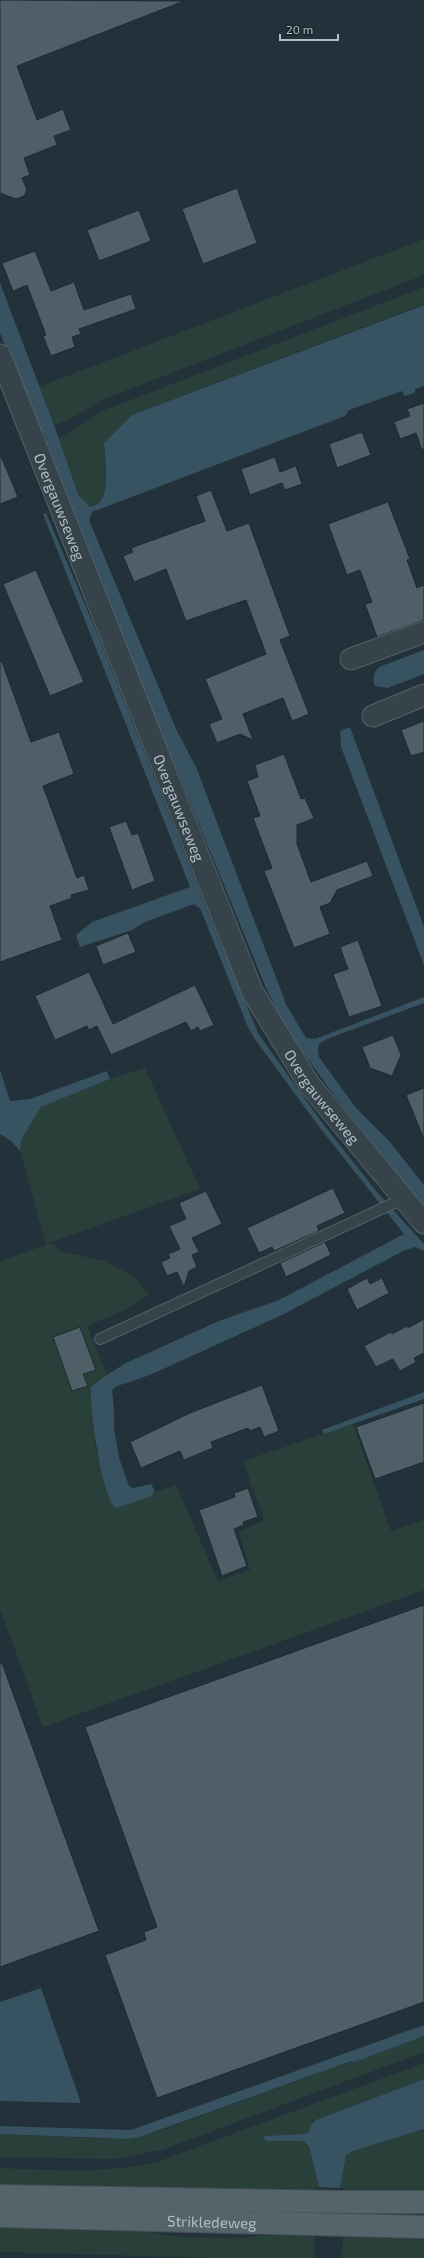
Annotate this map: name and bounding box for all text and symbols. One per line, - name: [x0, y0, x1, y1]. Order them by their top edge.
- scale bar: [280, 16, 338, 42]
- text: 20 m: [286, 22, 313, 36]
- street label: Overgauwseweg: [31, 450, 90, 563]
- street label: Overgauwseweg: [150, 752, 209, 865]
- street label: Overgauwseweg: [281, 1046, 364, 1148]
- street label: Strikledeweg: [167, 2211, 257, 2232]

